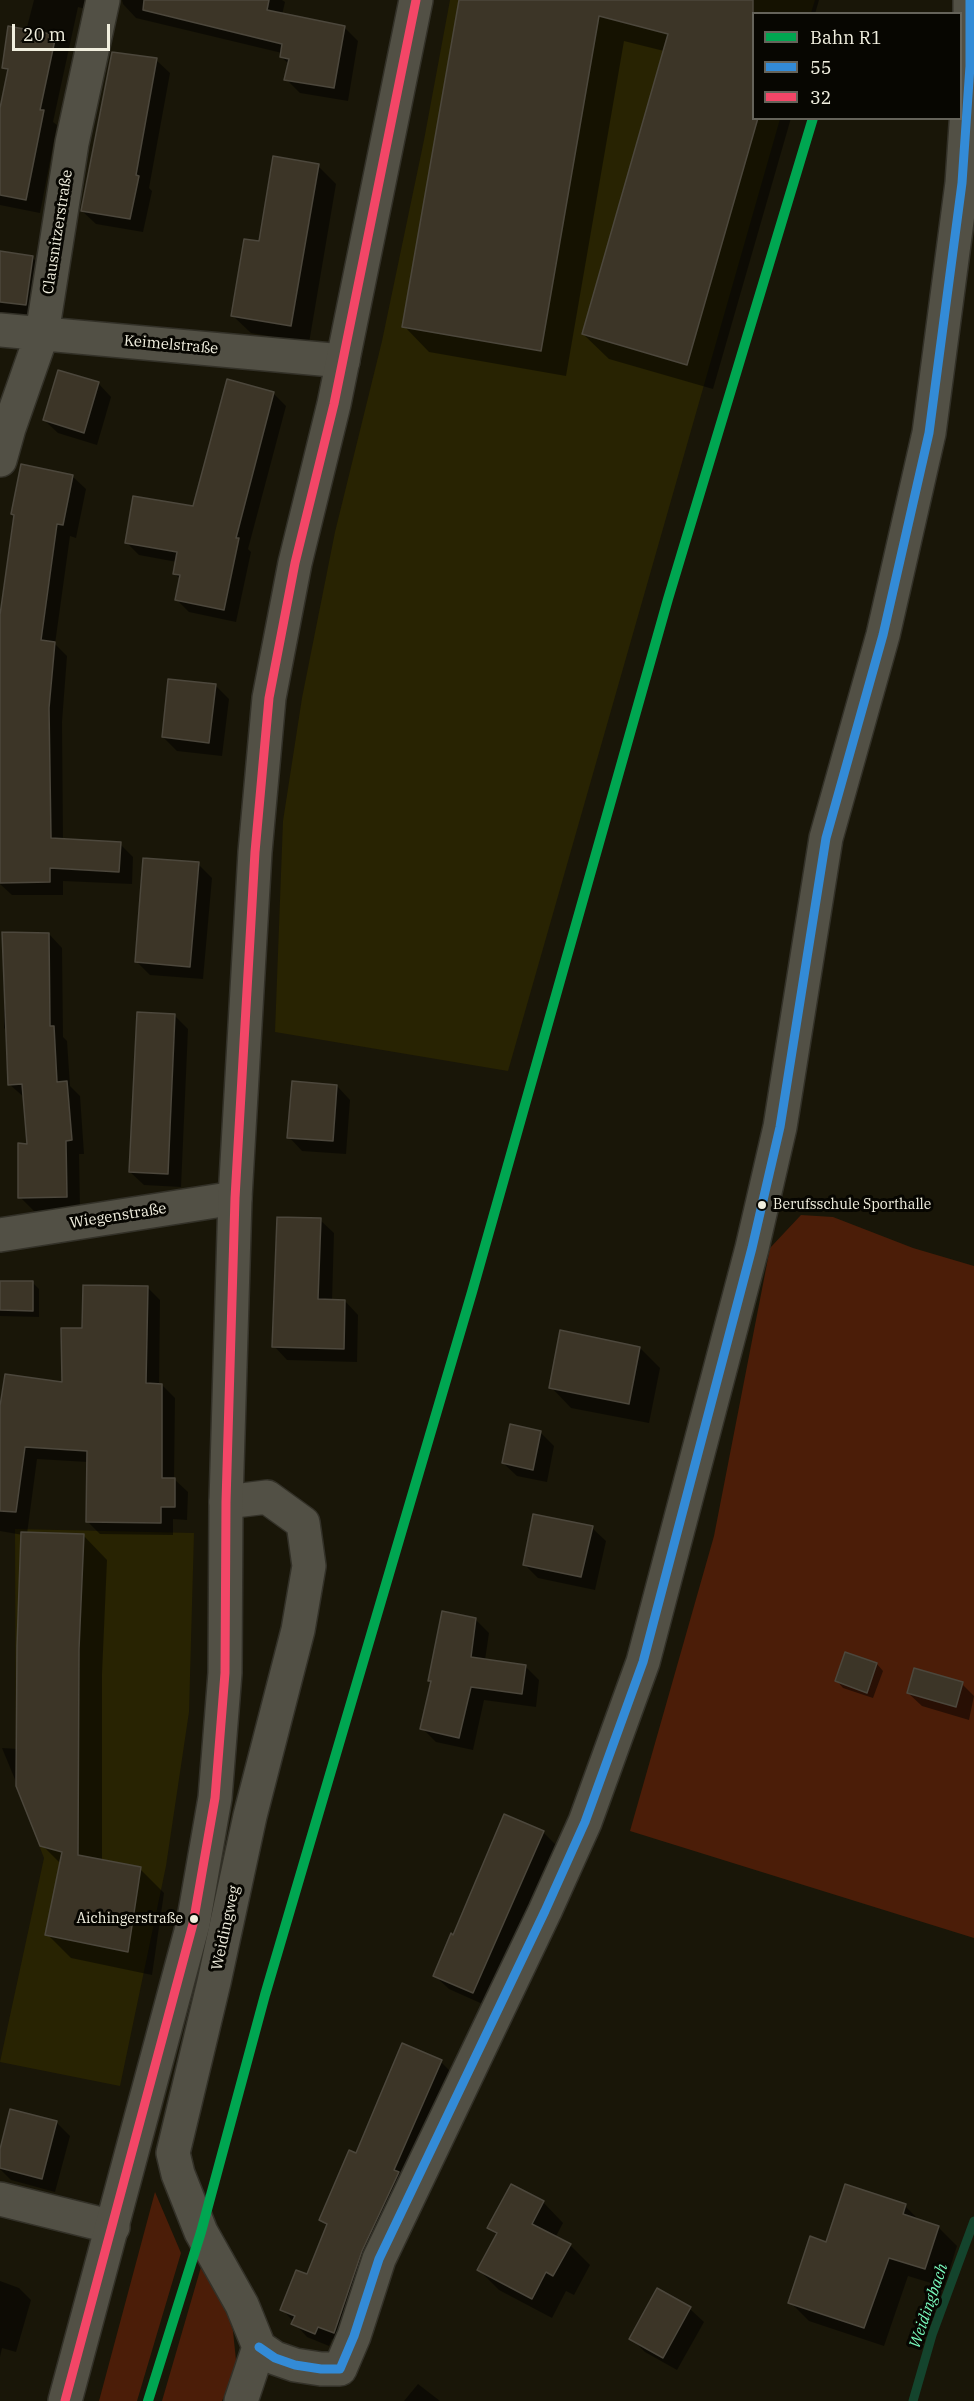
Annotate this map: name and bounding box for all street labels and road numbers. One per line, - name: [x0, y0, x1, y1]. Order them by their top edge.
- street label: Clausnitzerstraße: [39, 169, 77, 295]
- street label: Keimelstraße: [123, 332, 219, 358]
- street label: Wiegenstraße: [68, 1199, 168, 1233]
- street label: Weidingweg: [208, 1884, 244, 1972]

